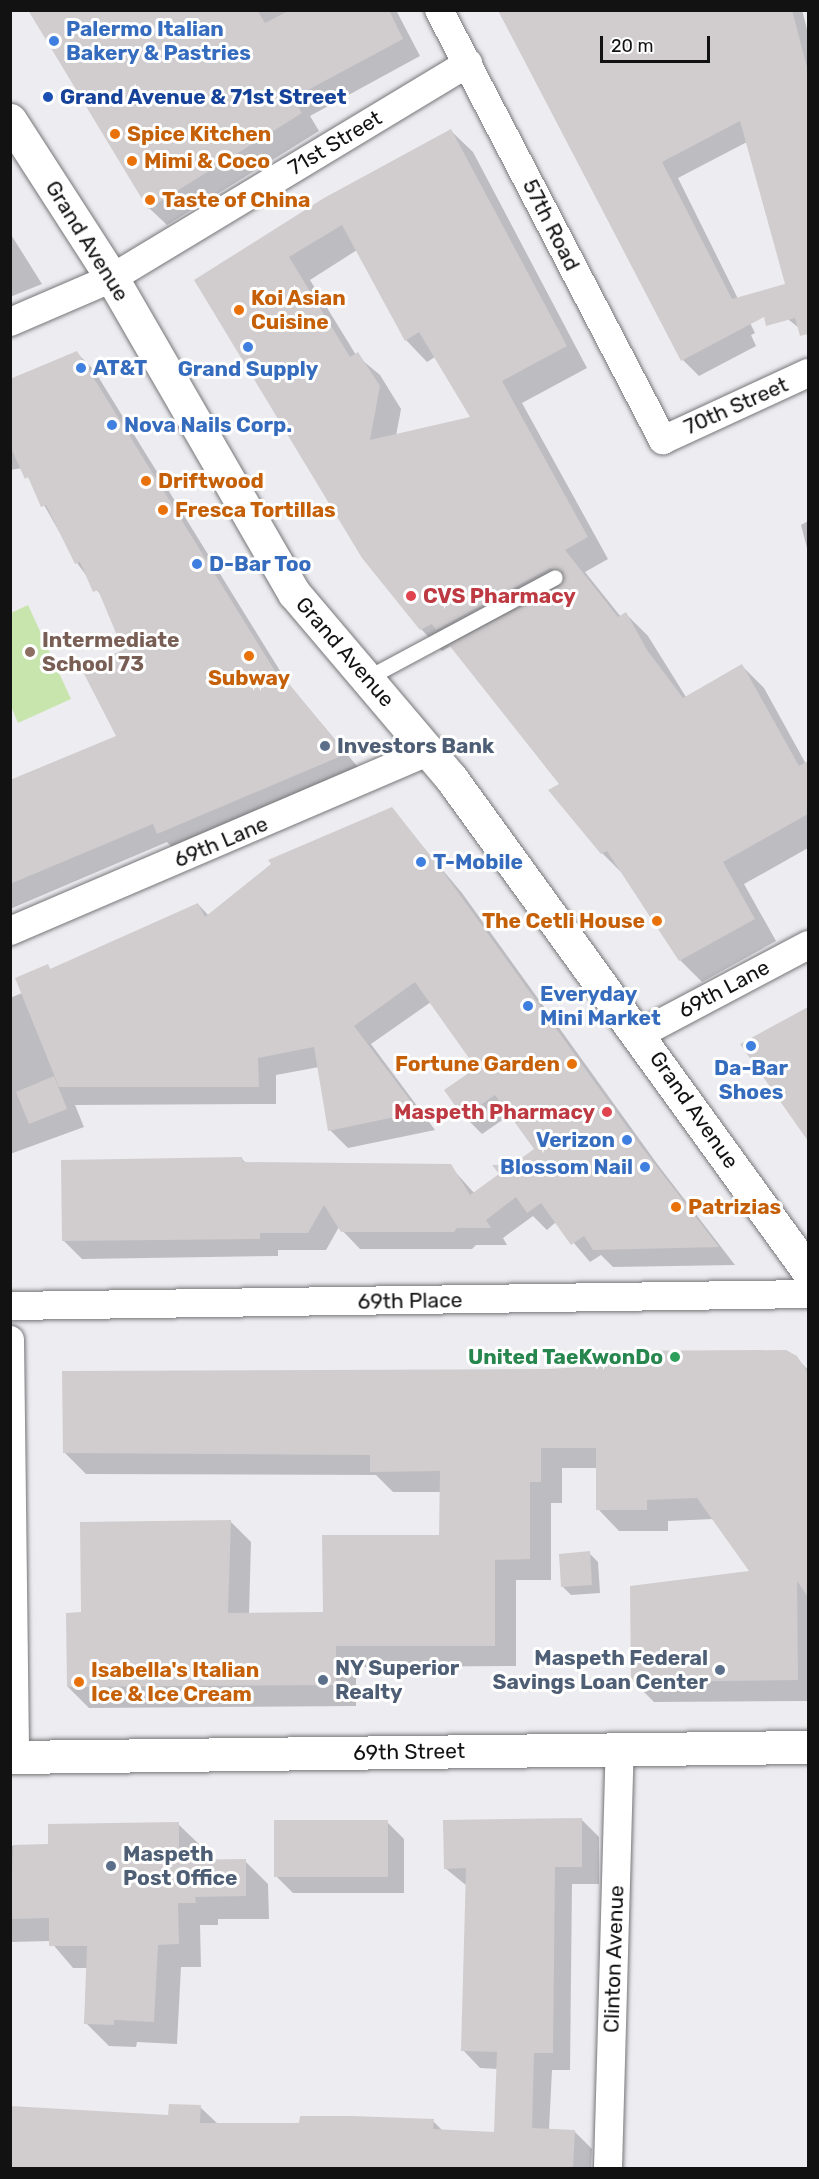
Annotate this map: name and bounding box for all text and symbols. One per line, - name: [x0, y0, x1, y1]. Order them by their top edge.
- place label: Palermo Italian Bakery & Pastries: [66, 16, 251, 66]
- scale bar: [603, 24, 712, 62]
- marker: Palermo Italian Bakery & Pastries: [47, 34, 61, 48]
- text: 20 m: [611, 35, 653, 57]
- place label: Grand Avenue & 71st Street: [60, 84, 347, 110]
- marker: Grand Avenue & 71st Street: [41, 90, 55, 104]
- street label: 71st Street: [284, 105, 386, 181]
- place label: Spice Kitchen: [127, 121, 271, 147]
- marker: Spice Kitchen: [108, 127, 122, 141]
- place label: Mimi & Coco: [144, 148, 270, 174]
- marker: Mimi & Coco: [125, 154, 139, 168]
- street label: 57th Road: [517, 175, 585, 275]
- street label: Grand Avenue: [40, 176, 134, 306]
- place label: Taste of China: [162, 187, 311, 213]
- marker: Taste of China: [143, 193, 157, 207]
- place label: Koi Asian Cuisine: [251, 285, 346, 335]
- marker: Koi Asian Cuisine: [232, 303, 246, 317]
- marker: Grand Supply: [241, 340, 255, 354]
- place label: AT&T: [93, 355, 147, 381]
- place label: Grand Supply: [178, 356, 318, 382]
- marker: AT&T: [74, 361, 88, 375]
- street label: 70th Street: [680, 372, 792, 440]
- place label: Nova Nails Corp.: [124, 412, 292, 438]
- marker: Nova Nails Corp.: [105, 418, 119, 432]
- place label: Driftwood: [158, 468, 264, 494]
- marker: Driftwood: [139, 474, 153, 488]
- place label: Fresca Tortillas: [175, 497, 336, 523]
- marker: Fresca Tortillas: [156, 503, 170, 517]
- place label: D-Bar Too: [209, 551, 312, 577]
- marker: D-Bar Too: [190, 557, 204, 571]
- place label: CVS Pharmacy: [423, 583, 576, 609]
- marker: CVS Pharmacy: [404, 589, 418, 603]
- street label: Grand Avenue: [290, 592, 400, 712]
- place label: Intermediate School 73: [42, 627, 180, 677]
- marker: Intermediate School 73: [23, 645, 37, 659]
- marker: Subway: [242, 649, 256, 663]
- place label: Subway: [208, 665, 290, 691]
- place label: Investors Bank: [337, 733, 494, 759]
- marker: Investors Bank: [318, 739, 332, 753]
- street label: 69th Lane: [170, 811, 272, 873]
- place label: T-Mobile: [433, 849, 523, 875]
- marker: T-Mobile: [414, 855, 428, 869]
- place label: The Cetli House: [482, 908, 645, 934]
- marker: The Cetli House: [650, 914, 664, 928]
- street label: 69th Lane: [674, 955, 774, 1023]
- place label: Everyday Mini Market: [540, 981, 661, 1031]
- marker: Everyday Mini Market: [521, 999, 535, 1013]
- marker: Da-Bar Shoes: [744, 1039, 758, 1053]
- street label: Grand Avenue: [644, 1046, 744, 1174]
- place label: Fortune Garden: [395, 1051, 560, 1077]
- place label: Da-Bar Shoes: [714, 1055, 788, 1105]
- marker: Fortune Garden: [565, 1057, 579, 1071]
- place label: Maspeth Pharmacy: [394, 1099, 595, 1125]
- marker: Maspeth Pharmacy: [600, 1105, 614, 1119]
- place label: Verizon: [536, 1127, 615, 1153]
- marker: Verizon: [620, 1133, 634, 1147]
- place label: Blossom Nail: [500, 1154, 633, 1180]
- marker: Blossom Nail: [638, 1160, 652, 1174]
- place label: Patrizias: [688, 1194, 781, 1220]
- marker: Patrizias: [669, 1200, 683, 1214]
- street label: 69th Place: [357, 1287, 463, 1315]
- place label: United TaeKwonDo: [467, 1344, 663, 1370]
- marker: United TaeKwonDo: [668, 1350, 682, 1364]
- place label: Maspeth Federal Savings Loan Center: [493, 1645, 708, 1695]
- place label: NY Superior Realty: [335, 1655, 460, 1705]
- place label: Isabella's Italian Ice & Ice Cream: [91, 1657, 259, 1707]
- marker: Maspeth Federal Savings Loan Center: [713, 1663, 727, 1677]
- marker: NY Superior Realty: [316, 1673, 330, 1687]
- marker: Isabella's Italian Ice & Ice Cream: [72, 1675, 86, 1689]
- street label: 69th Street: [353, 1738, 465, 1766]
- place label: Maspeth Post Office: [123, 1841, 237, 1891]
- marker: Maspeth Post Office: [104, 1859, 118, 1873]
- street label: Clinton Avenue: [599, 1884, 629, 2034]

